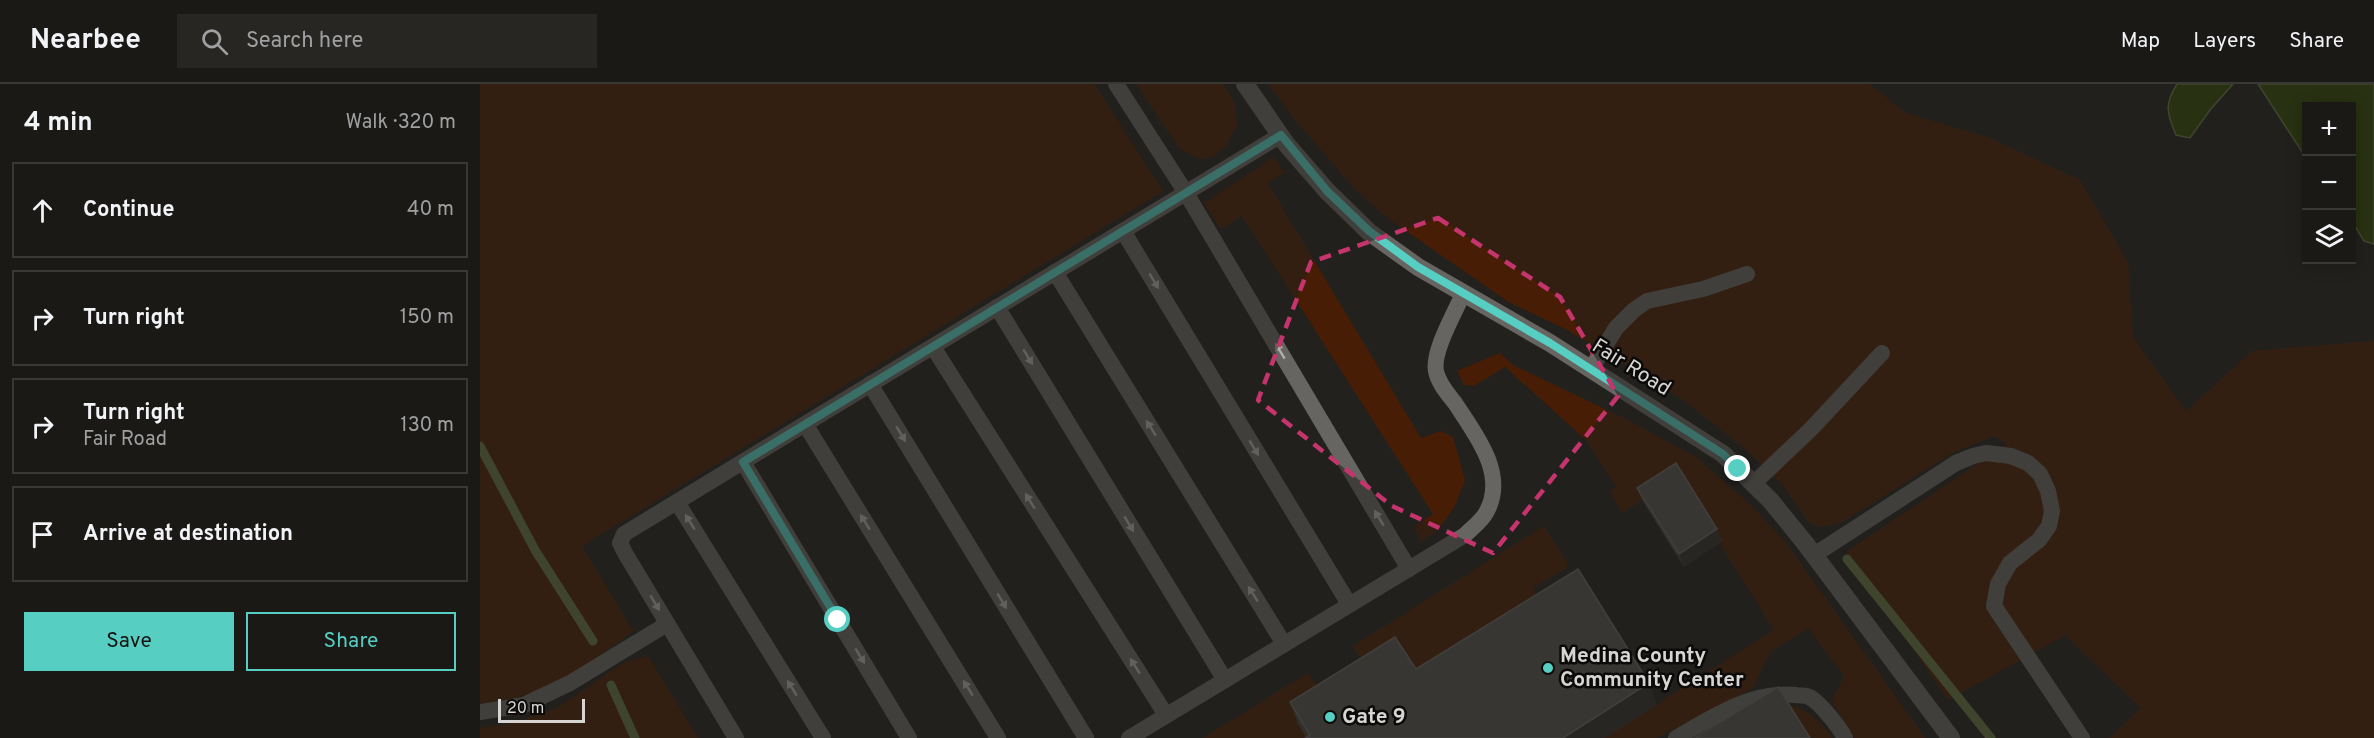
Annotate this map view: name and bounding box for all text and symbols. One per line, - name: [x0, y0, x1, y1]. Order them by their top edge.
- search box: [177, 14, 597, 68]
- text: Nearbee: [30, 23, 141, 59]
- icon: search: [198, 25, 231, 58]
- text: Search here: [246, 28, 363, 55]
- text: Map: [2121, 28, 2160, 55]
- text: Layers: [2193, 28, 2256, 55]
- text: Share: [2289, 28, 2344, 55]
- map controls: [2302, 102, 2356, 264]
- button: +: [2302, 102, 2356, 156]
- text: 4 min: [24, 107, 93, 140]
- text: Walk · 320 m: [346, 110, 456, 136]
- button: −: [2302, 156, 2356, 210]
- icon: ahead: [26, 194, 59, 227]
- text: Continue: [83, 197, 174, 224]
- text: 40 m: [407, 197, 454, 223]
- button: layers: [2302, 210, 2356, 264]
- one-way arrow: [1148, 273, 1159, 289]
- icon: right: [26, 302, 59, 335]
- text: Turn right: [83, 305, 185, 332]
- text: 150 m: [400, 305, 454, 331]
- street label: Fair Road: [1586, 333, 1676, 403]
- one-way arrow: [1274, 343, 1285, 359]
- one-way arrow: [1022, 349, 1033, 365]
- text: Turn right: [83, 400, 185, 427]
- icon: right: [26, 410, 59, 443]
- text: 130 m: [400, 413, 454, 439]
- one-way arrow: [1145, 420, 1156, 436]
- one-way arrow: [895, 426, 906, 442]
- text: Fair Road: [83, 427, 167, 453]
- one-way arrow: [1249, 440, 1260, 456]
- route end: [1724, 455, 1750, 481]
- one-way arrow: [1025, 493, 1036, 509]
- one-way arrow: [1374, 510, 1385, 526]
- one-way arrow: [684, 514, 695, 530]
- one-way arrow: [860, 514, 871, 530]
- one-way arrow: [1124, 516, 1135, 532]
- icon: arrive: [26, 518, 59, 551]
- text: Arrive at destination: [83, 521, 293, 548]
- one-way arrow: [1248, 586, 1259, 602]
- one-way arrow: [997, 593, 1008, 609]
- one-way arrow: [649, 595, 660, 611]
- route start: [824, 606, 850, 632]
- button: Save: [24, 612, 234, 671]
- button: Share: [246, 612, 456, 671]
- place label: Medina County Community Center: [1560, 643, 1744, 694]
- one-way arrow: [854, 648, 865, 664]
- one-way arrow: [1129, 658, 1140, 674]
- marker: Medina County Community Center: [1541, 661, 1555, 675]
- one-way arrow: [787, 680, 798, 696]
- one-way arrow: [962, 680, 973, 696]
- scale bar: [498, 696, 585, 724]
- text: 20 m: [507, 699, 544, 719]
- place label: Gate 9: [1342, 704, 1406, 731]
- marker: Gate 9: [1323, 710, 1337, 724]

